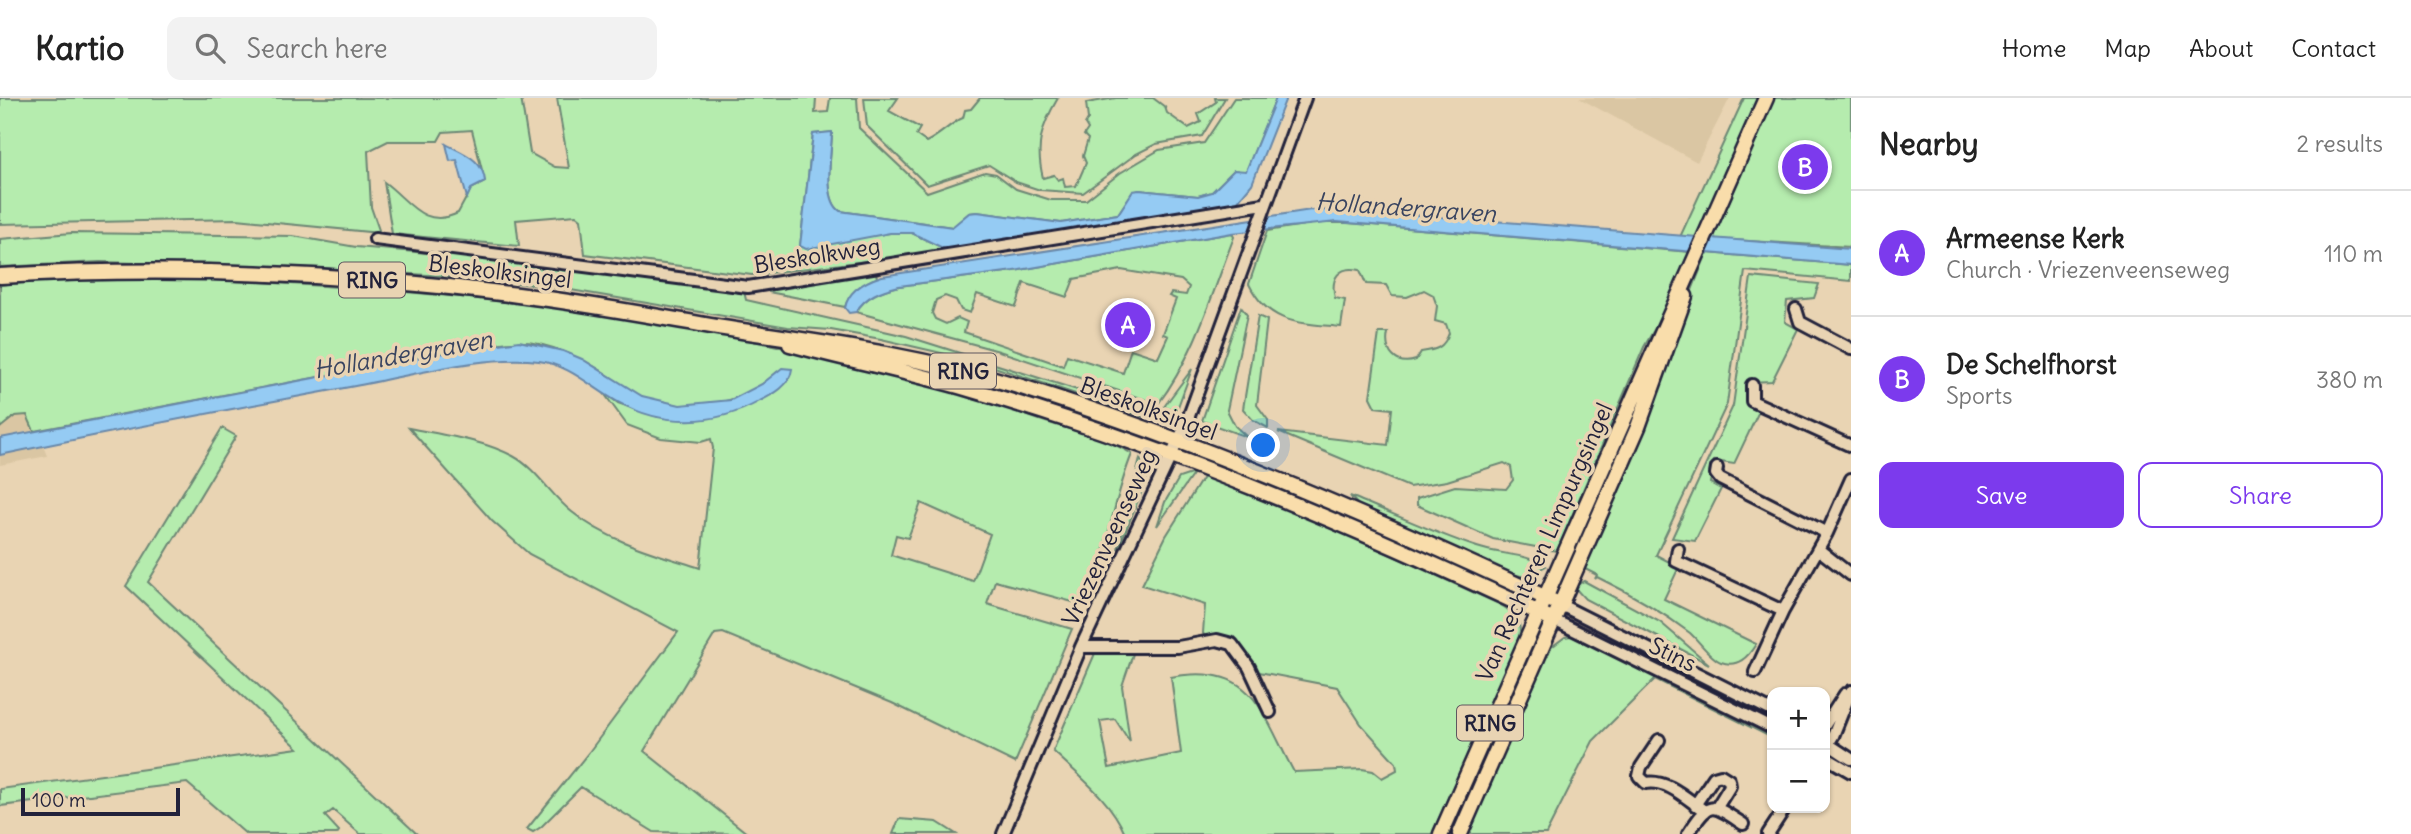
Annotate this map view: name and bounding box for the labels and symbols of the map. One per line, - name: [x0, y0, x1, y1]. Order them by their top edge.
- pin: B: [1782, 141, 1828, 193]
- water label: Hollandergraven: [1315, 186, 1498, 228]
- street label: Bleskolkweg: [752, 231, 882, 279]
- street label: Bleskolksingel: [427, 248, 573, 294]
- road number: RING: [339, 262, 405, 298]
- pin: A: [1105, 299, 1151, 351]
- water label: Hollandergraven: [311, 323, 496, 384]
- road number: RING: [930, 354, 996, 388]
- street label: Bleskolksingel: [1076, 370, 1222, 446]
- street label: Van Rechteren Limpurgsingel: [1469, 398, 1619, 686]
- your location: [1246, 428, 1280, 462]
- street label: Vriezenveenseweg: [1055, 444, 1163, 630]
- street label: Stins: [1645, 630, 1701, 678]
- road number: RING: [1457, 706, 1523, 740]
- scale bar: [21, 785, 180, 817]

